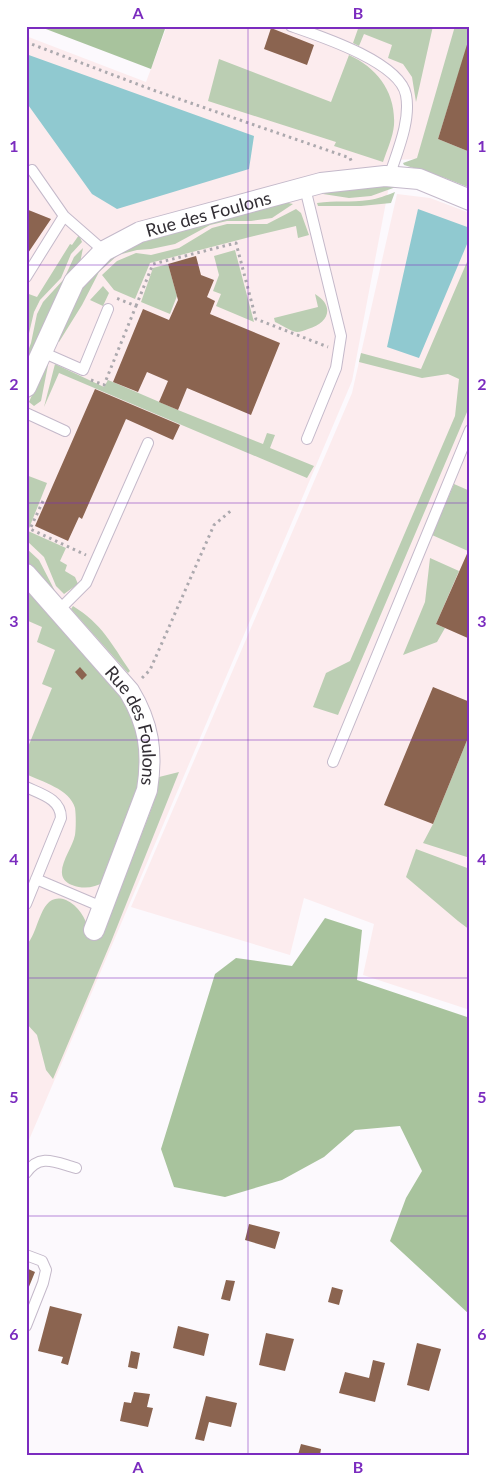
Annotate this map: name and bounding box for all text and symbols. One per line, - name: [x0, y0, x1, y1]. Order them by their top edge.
- text: A: [131, 3, 144, 22]
- text: B: [353, 3, 363, 22]
- text: 1: [9, 136, 19, 155]
- text: 1: [477, 136, 487, 155]
- street label: Rue des Foulons: [143, 186, 274, 241]
- text: 2: [9, 374, 19, 393]
- text: 2: [477, 374, 487, 393]
- text: 3: [9, 611, 19, 630]
- text: 3: [477, 611, 487, 630]
- street label: Rue des Foulons: [101, 661, 161, 787]
- text: 4: [9, 849, 19, 868]
- text: 4: [477, 849, 487, 868]
- text: 5: [9, 1087, 19, 1106]
- text: 5: [477, 1087, 487, 1106]
- text: 6: [9, 1324, 19, 1343]
- text: 6: [477, 1324, 487, 1343]
- text: A: [131, 1457, 144, 1476]
- text: B: [353, 1457, 363, 1476]

